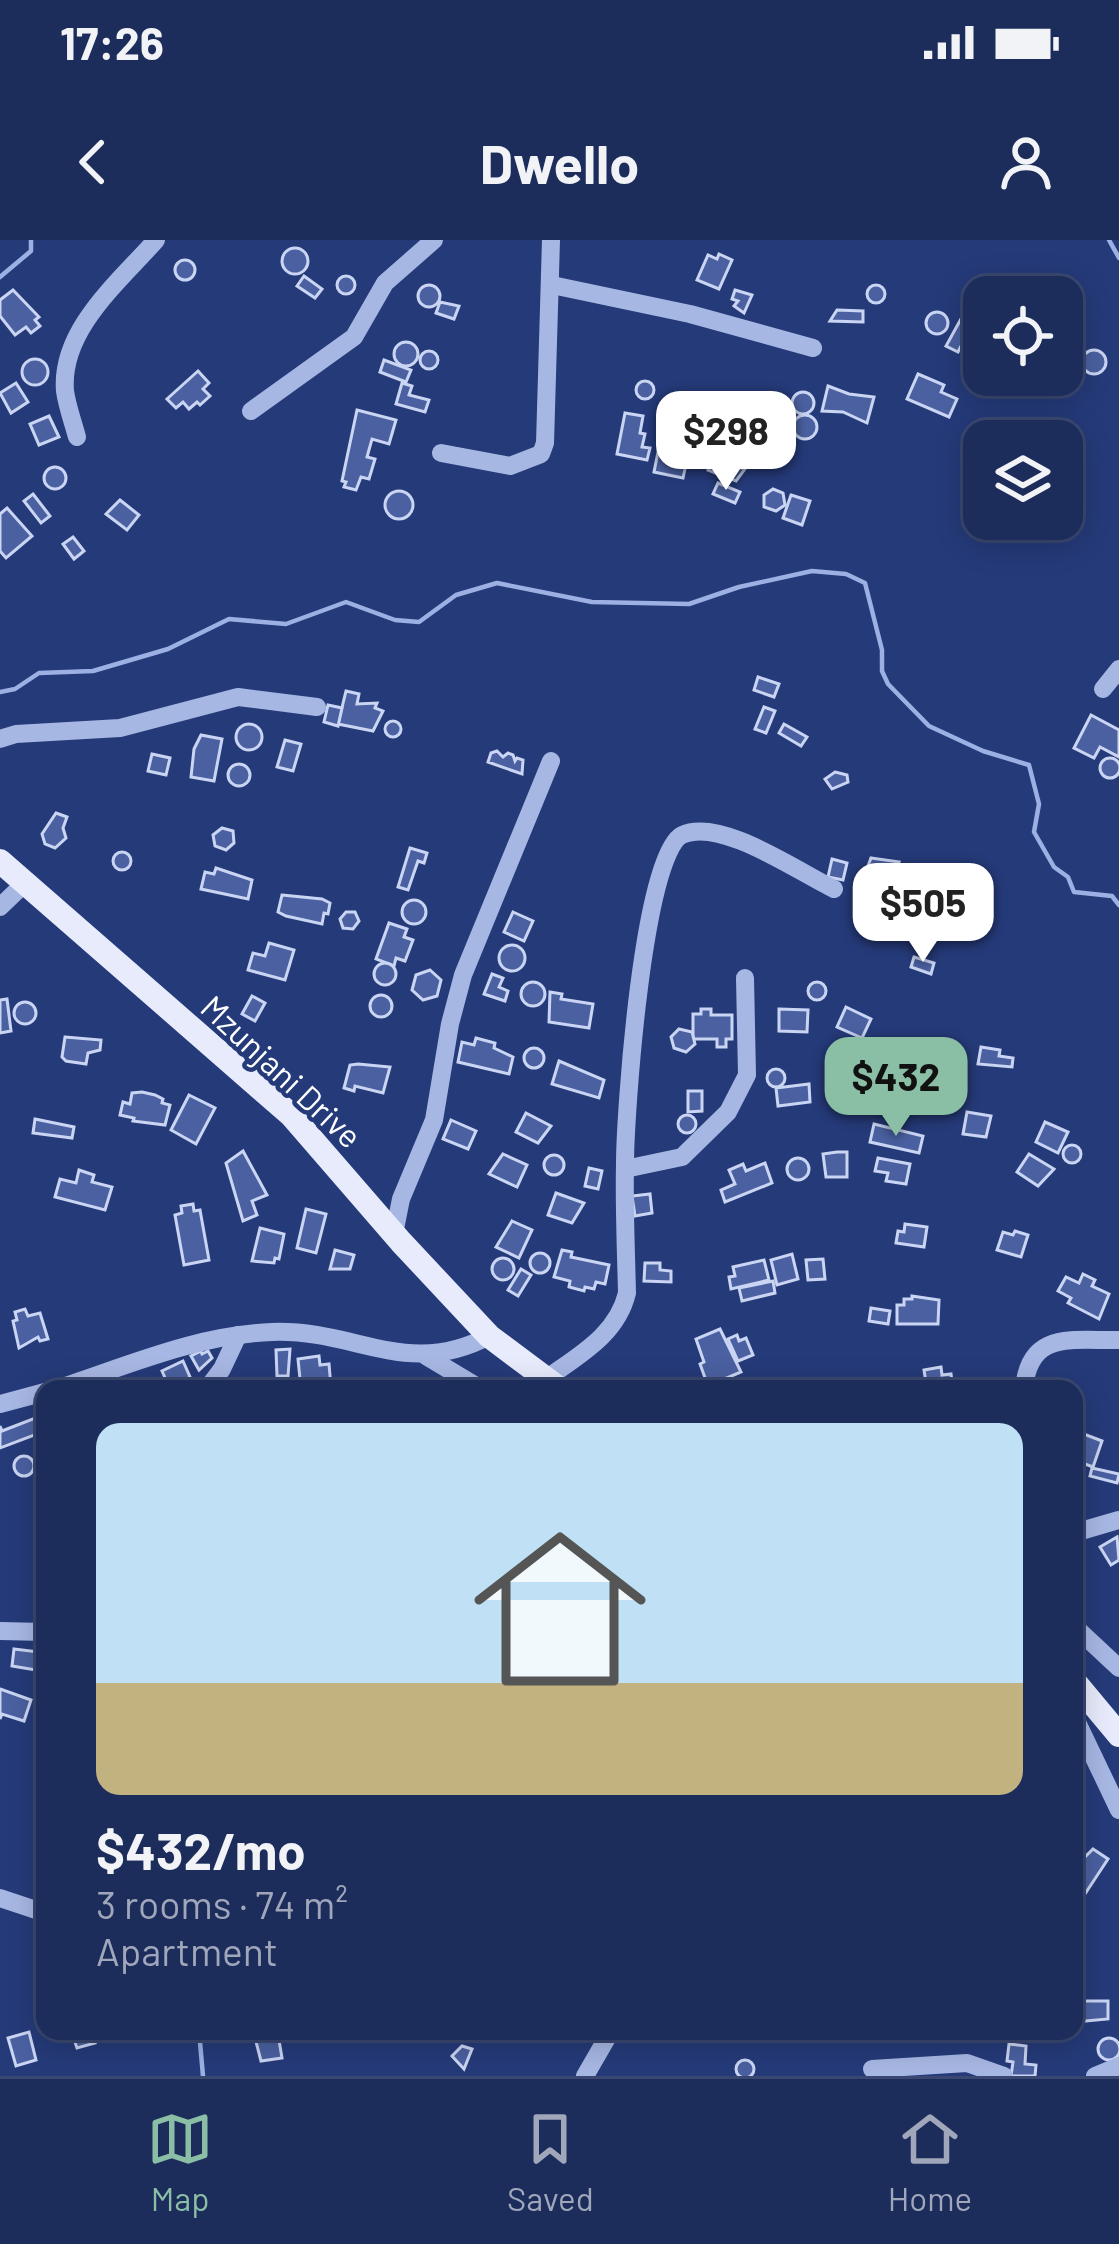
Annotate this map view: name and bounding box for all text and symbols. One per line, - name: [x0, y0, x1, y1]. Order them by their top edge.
- text: 17:26: [60, 15, 164, 69]
- icon: back: [60, 129, 126, 195]
- icon: person: [993, 129, 1059, 195]
- text: Dwello: [480, 130, 639, 195]
- map controls: [963, 276, 1083, 540]
- button: locate: [963, 276, 1083, 396]
- pin: $298: [655, 391, 797, 493]
- text: $298: [683, 406, 769, 453]
- button: layers: [963, 420, 1083, 540]
- pin: $505: [852, 863, 994, 965]
- text: $505: [880, 878, 966, 925]
- street label: Mzunjani Drive: [193, 986, 371, 1156]
- pin: $432: [825, 1037, 967, 1139]
- text: $432: [852, 1052, 940, 1099]
- icon: home: [452, 1501, 668, 1717]
- text: $432/mo: [96, 1819, 306, 1880]
- text: 3 rooms · 74 m²: [96, 1880, 348, 1927]
- text: Apartment: [96, 1927, 278, 1974]
- tab: Map: [147, 2106, 213, 2218]
- tab: Saved: [507, 2106, 594, 2218]
- tab: Home: [888, 2106, 972, 2218]

